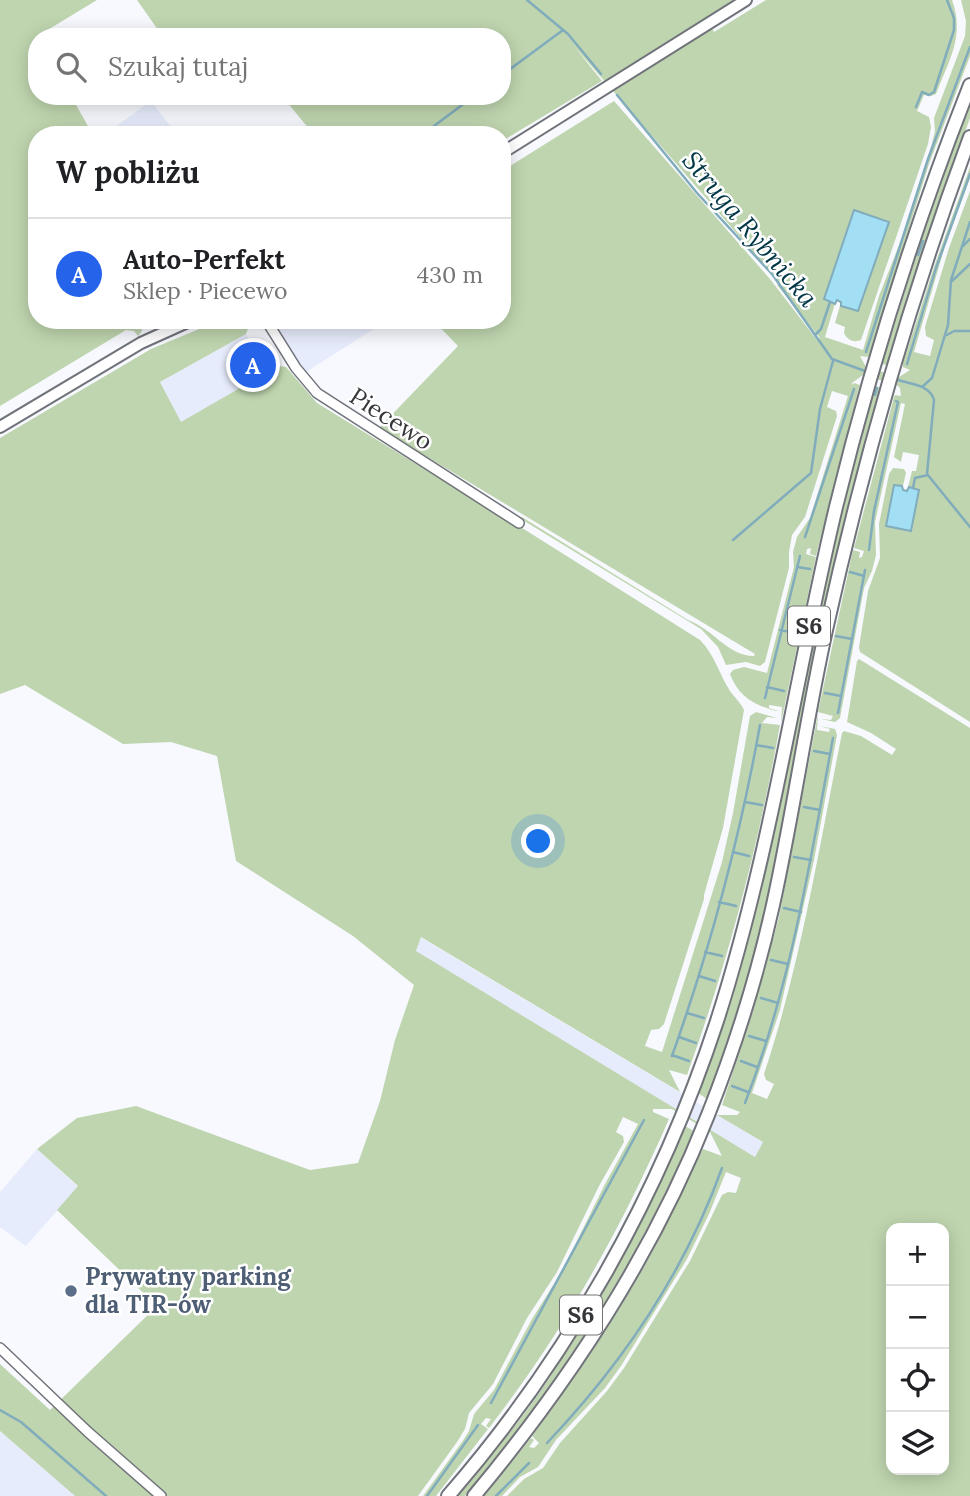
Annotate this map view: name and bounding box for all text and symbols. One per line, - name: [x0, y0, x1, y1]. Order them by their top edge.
- search box: [28, 28, 511, 105]
- icon: search: [52, 48, 90, 86]
- text: Szukaj tutaj: [108, 50, 248, 83]
- water label: Struga Rybnicka: [676, 144, 826, 314]
- text: W pobliżu: [56, 153, 199, 191]
- text: Auto-Perfekt: [123, 243, 285, 276]
- text: A: [71, 260, 87, 289]
- text: 430 m: [417, 260, 483, 289]
- text: Sklep · Piecewo: [123, 276, 288, 305]
- pin: A: [230, 339, 276, 391]
- street label: Piecewo: [344, 380, 439, 457]
- road number: S6: [788, 606, 830, 646]
- your location: [521, 824, 555, 858]
- map controls: [886, 1223, 949, 1475]
- button: +: [886, 1223, 949, 1286]
- place label: Prywatny parking dla TIR-ów: [85, 1261, 292, 1320]
- marker: Prywatny parking dla TIR-ów: [63, 1283, 79, 1299]
- button: −: [886, 1286, 949, 1349]
- road number: S6: [560, 1296, 602, 1334]
- button: locate: [886, 1349, 949, 1412]
- button: layers: [886, 1412, 949, 1475]

